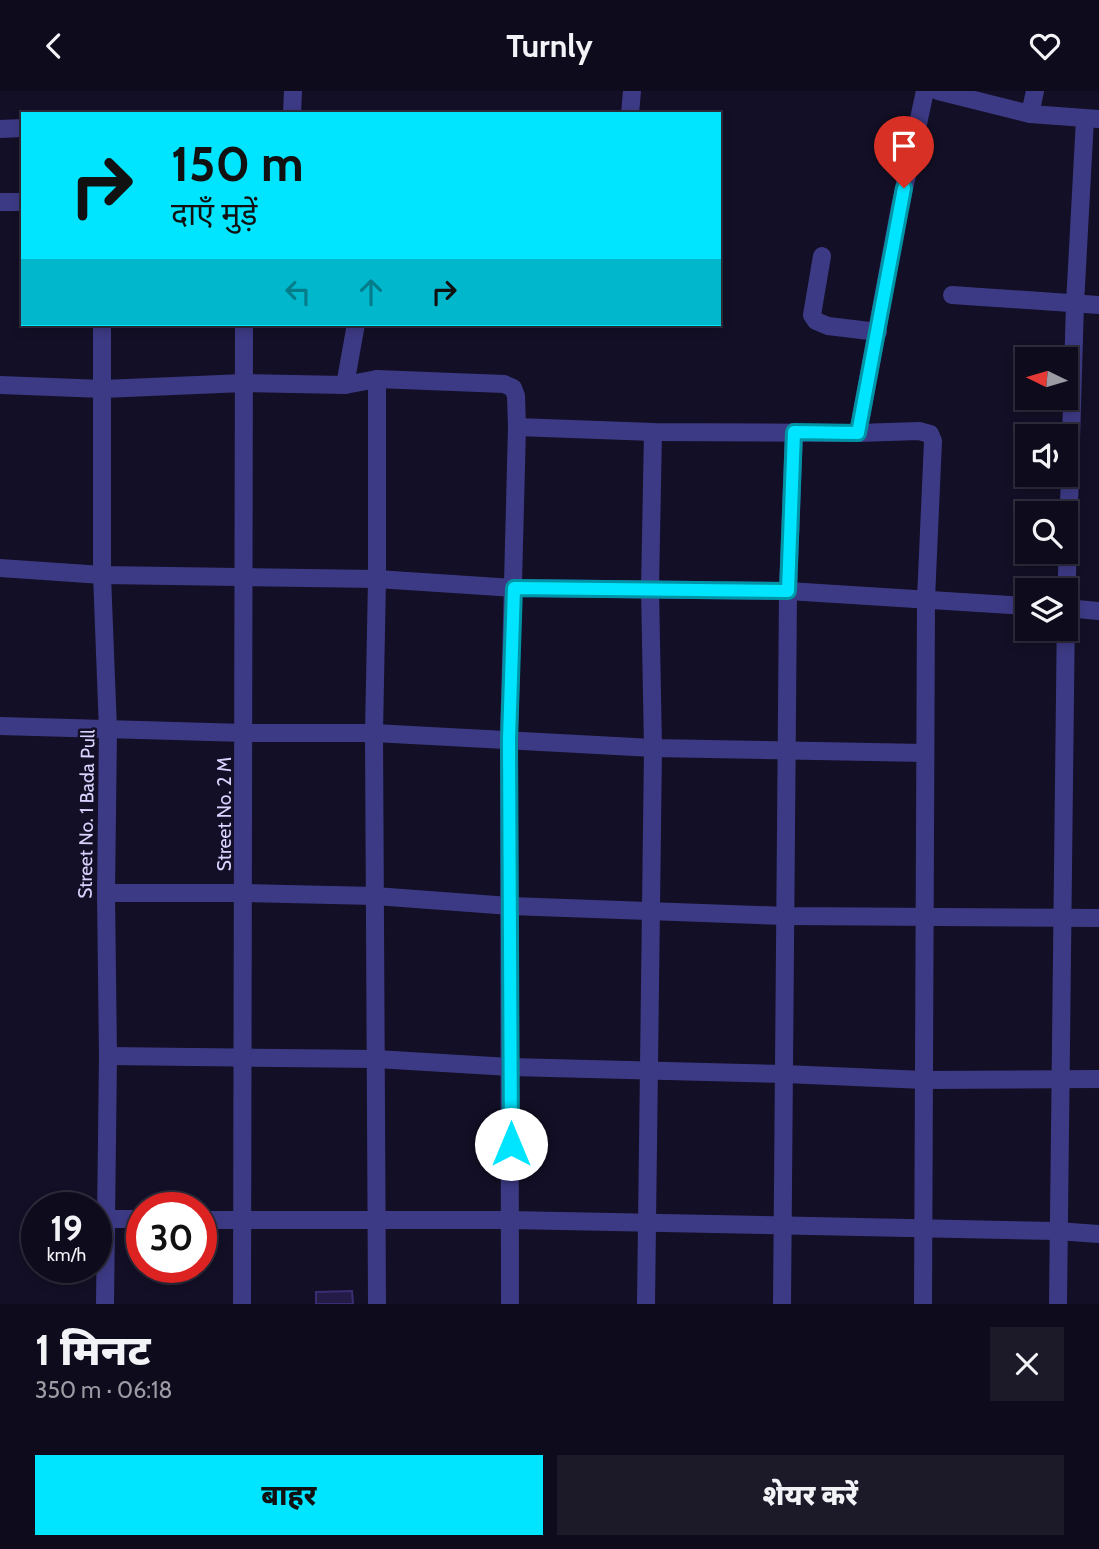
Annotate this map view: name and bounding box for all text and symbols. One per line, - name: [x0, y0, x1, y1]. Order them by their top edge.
- text: Turnly: [506, 26, 593, 65]
- icon: back: [35, 27, 73, 65]
- icon: heart: [1026, 27, 1064, 65]
- pin: [874, 116, 934, 188]
- icon: arrive: [885, 127, 923, 165]
- text: 150 m: [171, 134, 304, 193]
- icon: right: [56, 140, 147, 231]
- text: दाएँ मुड़ें: [171, 194, 257, 233]
- icon: left: [279, 273, 317, 311]
- icon: ahead: [352, 273, 390, 311]
- icon: right: [425, 273, 463, 311]
- north arrow: [1015, 347, 1078, 409]
- map controls: [1015, 347, 1078, 641]
- button: sound: [1015, 424, 1078, 487]
- button: search: [1015, 501, 1078, 564]
- button: layers: [1015, 578, 1078, 641]
- street label: Street No. 1 Bada Pull: [74, 729, 99, 899]
- street label: Street No. 2 M: [213, 757, 236, 871]
- position arrow: [474, 1107, 548, 1181]
- speed limit sign: 30: [126, 1192, 217, 1283]
- text: 19: [50, 1207, 83, 1250]
- text: km/h: [47, 1244, 86, 1266]
- text: 1 मिनट: [35, 1324, 150, 1376]
- button: close: [990, 1327, 1064, 1401]
- text: 350 m · 06:18: [35, 1376, 172, 1404]
- button: बाहर: [35, 1455, 543, 1535]
- button: शेयर करें: [557, 1455, 1064, 1535]

